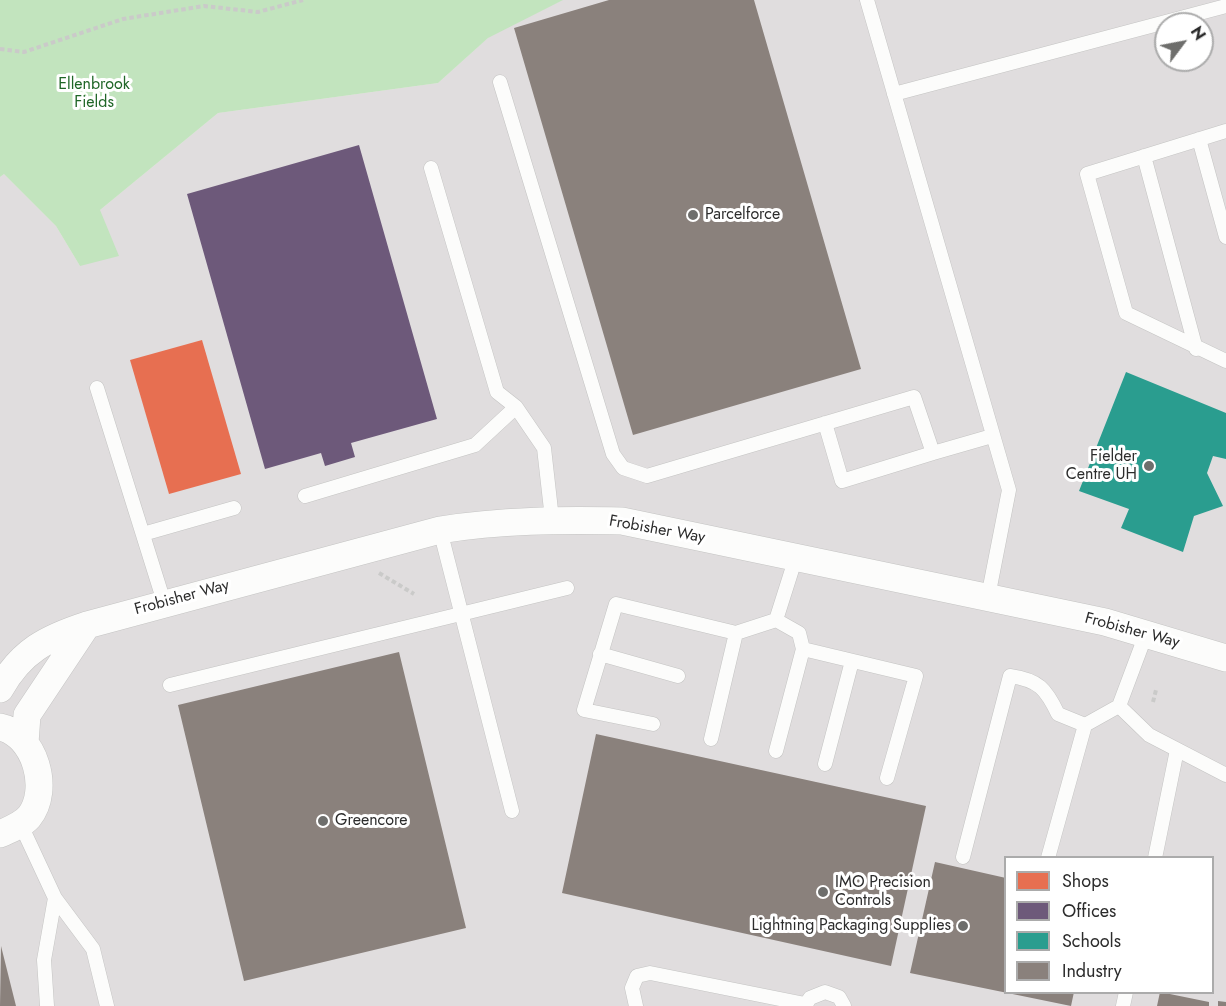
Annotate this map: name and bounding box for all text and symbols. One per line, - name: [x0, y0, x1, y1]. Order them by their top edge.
- north arrow: [1154, 12, 1214, 72]
- text: N: [1185, 22, 1211, 45]
- park label: Ellenbrook Fields: [58, 75, 130, 113]
- place label: Parcelforce: [705, 205, 780, 225]
- marker: Parcelforce: [686, 208, 700, 222]
- place label: Fielder Centre UH: [1066, 447, 1137, 485]
- marker: Fielder Centre UH: [1142, 459, 1156, 473]
- street label: Frobisher Way: [607, 512, 707, 548]
- street label: Frobisher Way: [133, 576, 231, 620]
- street label: Frobisher Way: [1083, 609, 1181, 653]
- place label: Greencore: [335, 811, 407, 831]
- marker: Greencore: [316, 814, 330, 828]
- legend: [1004, 856, 1214, 994]
- text: Shops: [1062, 868, 1109, 894]
- place label: IMO Precision Controls: [835, 873, 931, 911]
- marker: IMO Precision Controls: [816, 885, 830, 899]
- text: Offices: [1062, 898, 1116, 924]
- place label: Lightning Packaging Supplies: [751, 916, 951, 936]
- marker: Lightning Packaging Supplies: [956, 919, 970, 933]
- text: Schools: [1062, 928, 1121, 954]
- text: Industry: [1062, 958, 1122, 984]

